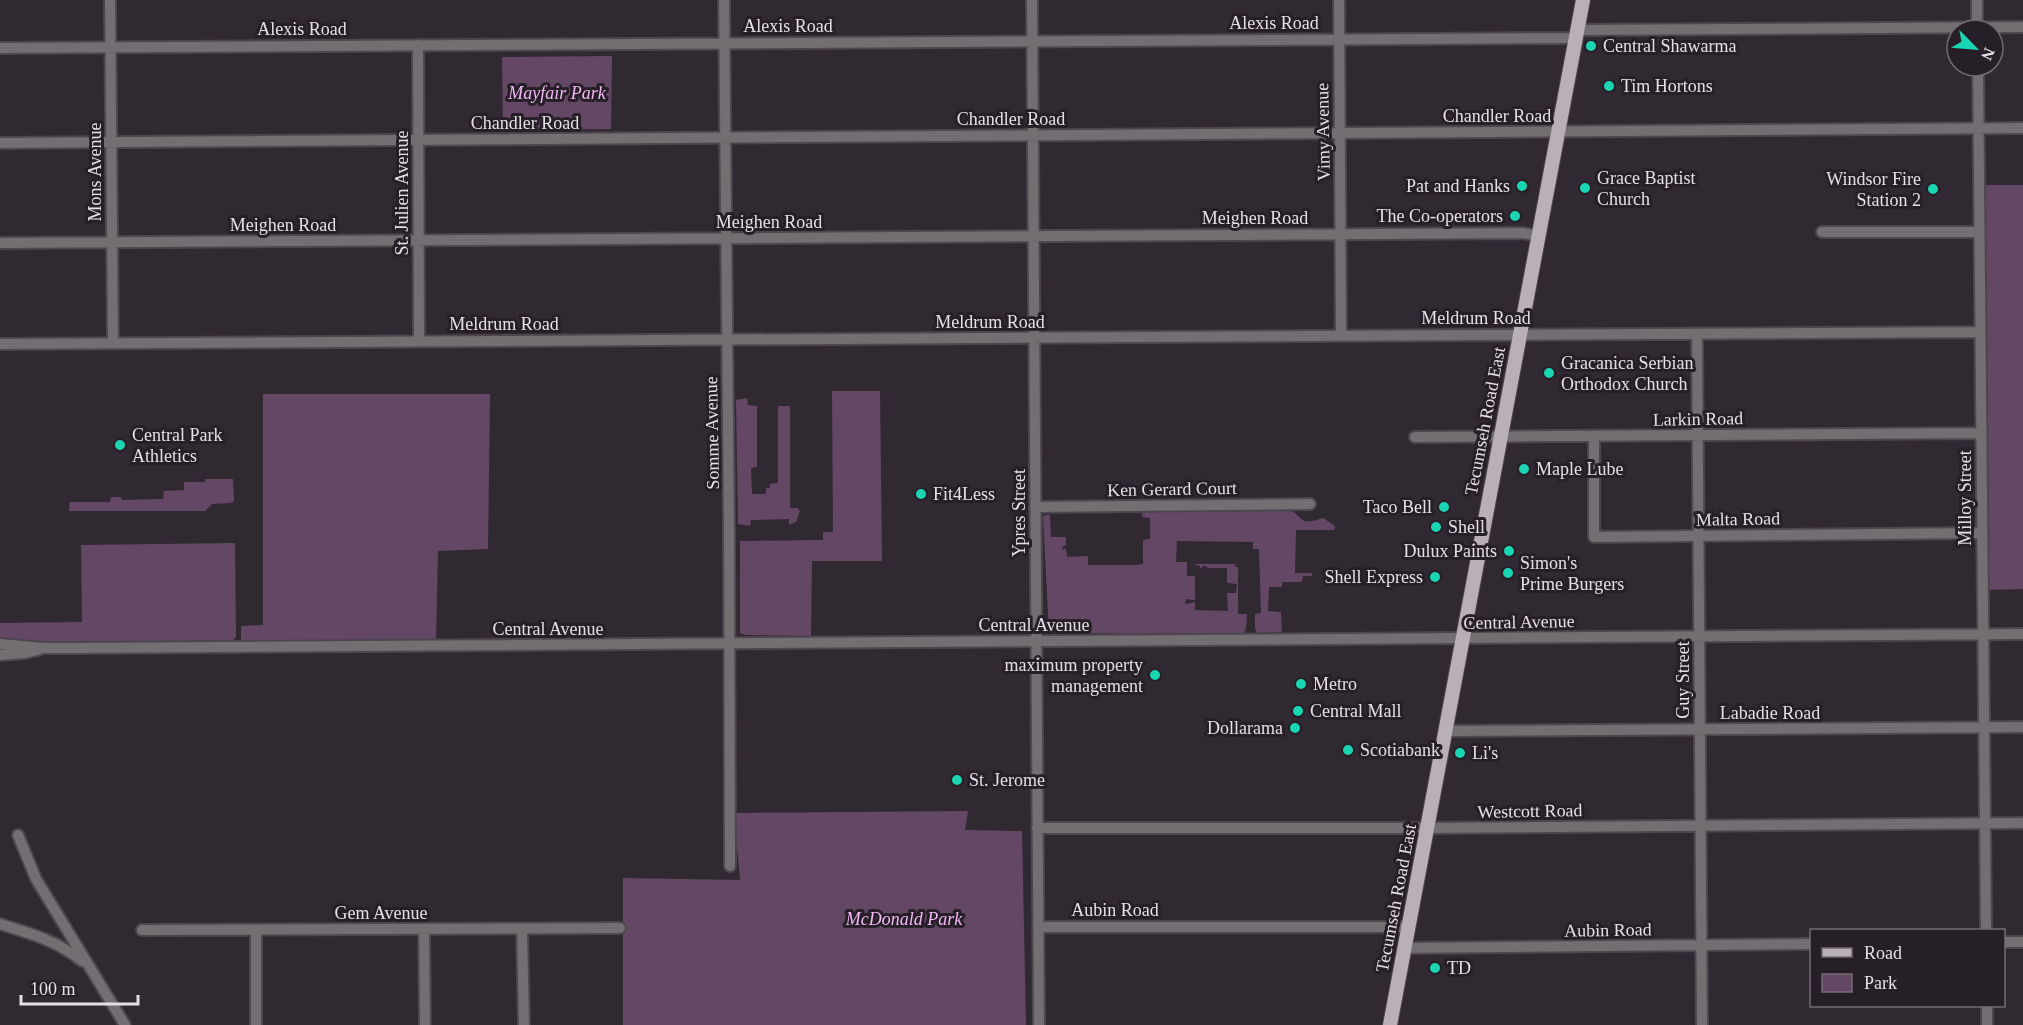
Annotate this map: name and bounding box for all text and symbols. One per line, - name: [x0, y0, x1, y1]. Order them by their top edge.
- street label: Alexis Road: [1229, 13, 1319, 33]
- street label: Alexis Road: [743, 16, 833, 36]
- north arrow: [1945, 18, 2005, 78]
- street label: Alexis Road: [257, 19, 347, 39]
- place label: Central Shawarma: [1603, 36, 1736, 56]
- marker: Central Shawarma: [1584, 39, 1598, 53]
- text: N: [1978, 45, 1998, 63]
- place label: Tim Hortons: [1621, 76, 1713, 96]
- marker: Tim Hortons: [1602, 79, 1616, 93]
- park label: Mayfair Park: [507, 83, 607, 103]
- street label: Vimy Avenue: [1312, 83, 1334, 181]
- street label: Chandler Road: [1443, 106, 1551, 126]
- street label: Chandler Road: [957, 109, 1065, 129]
- street label: Chandler Road: [471, 113, 579, 133]
- street label: Mons Avenue: [85, 122, 105, 222]
- street label: St. Julien Avenue: [392, 130, 412, 256]
- place label: Grace Baptist Church: [1597, 168, 1695, 209]
- place label: Windsor Fire Station 2: [1826, 169, 1921, 210]
- place label: Pat and Hanks: [1406, 176, 1510, 196]
- marker: Pat and Hanks: [1515, 179, 1529, 193]
- marker: Grace Baptist Church: [1578, 181, 1592, 195]
- marker: Windsor Fire Station 2: [1926, 182, 1940, 196]
- place label: The Co-operators: [1377, 206, 1503, 226]
- street label: Meighen Road: [1202, 208, 1308, 228]
- marker: The Co-operators: [1508, 209, 1522, 223]
- street label: Meighen Road: [716, 212, 822, 232]
- street label: Meighen Road: [230, 215, 336, 235]
- street label: Meldrum Road: [1421, 308, 1531, 328]
- street label: Meldrum Road: [935, 312, 1045, 332]
- street label: Meldrum Road: [449, 314, 559, 334]
- street label: Tecumseh Road East: [1461, 345, 1509, 497]
- place label: Gracanica Serbian Orthodox Church: [1561, 353, 1693, 394]
- marker: Gracanica Serbian Orthodox Church: [1542, 366, 1556, 380]
- street label: Somme Avenue: [701, 376, 723, 490]
- street label: Larkin Road: [1653, 408, 1743, 430]
- place label: Central Park Athletics: [132, 425, 222, 466]
- marker: Central Park Athletics: [113, 438, 127, 452]
- street label: Milloy Street: [1955, 450, 1975, 546]
- place label: Maple Lube: [1536, 459, 1623, 479]
- marker: Maple Lube: [1517, 462, 1531, 476]
- street label: Ypres Street: [1009, 469, 1029, 557]
- street label: Ken Gerard Court: [1107, 478, 1237, 500]
- place label: Fit4Less: [933, 484, 995, 504]
- marker: Fit4Less: [914, 487, 928, 501]
- place label: Taco Bell: [1363, 497, 1432, 517]
- marker: Taco Bell: [1437, 500, 1451, 514]
- street label: Malta Road: [1696, 508, 1780, 530]
- place label: Shell: [1448, 517, 1485, 537]
- marker: Shell: [1429, 520, 1443, 534]
- place label: Dulux Paints: [1403, 541, 1497, 561]
- marker: Dulux Paints: [1502, 544, 1516, 558]
- place label: Simon's Prime Burgers: [1520, 553, 1624, 594]
- marker: Simon's Prime Burgers: [1501, 566, 1515, 580]
- place label: Shell Express: [1325, 567, 1423, 587]
- marker: Shell Express: [1428, 570, 1442, 584]
- street label: Central Avenue: [1463, 611, 1575, 633]
- street label: Central Avenue: [978, 615, 1090, 635]
- street label: Central Avenue: [492, 619, 604, 639]
- street label: Guy Street: [1673, 641, 1693, 719]
- place label: maximum property management: [1005, 655, 1143, 696]
- marker: maximum property management: [1148, 668, 1162, 682]
- place label: Metro: [1313, 674, 1357, 694]
- marker: Metro: [1294, 677, 1308, 691]
- place label: Central Mall: [1310, 701, 1401, 721]
- street label: Labadie Road: [1720, 703, 1820, 723]
- marker: Central Mall: [1291, 704, 1305, 718]
- place label: Dollarama: [1207, 718, 1283, 738]
- marker: Dollarama: [1288, 721, 1302, 735]
- place label: Scotiabank: [1360, 740, 1440, 760]
- marker: Scotiabank: [1341, 743, 1355, 757]
- place label: Li's: [1472, 743, 1498, 763]
- marker: Li's: [1453, 746, 1467, 760]
- place label: St. Jerome: [969, 770, 1045, 790]
- marker: St. Jerome: [950, 773, 964, 787]
- street label: Westcott Road: [1477, 800, 1583, 822]
- street label: Tecumseh Road East: [1372, 822, 1420, 974]
- street label: Aubin Road: [1071, 900, 1159, 920]
- street label: Gem Avenue: [334, 903, 428, 923]
- park label: McDonald Park: [845, 909, 963, 929]
- street label: Aubin Road: [1564, 919, 1652, 941]
- legend: [1810, 929, 2005, 1007]
- text: Road: [1864, 943, 1902, 963]
- place label: TD: [1447, 958, 1471, 978]
- marker: TD: [1428, 961, 1442, 975]
- scale bar: [21, 968, 138, 1006]
- text: Park: [1864, 973, 1897, 993]
- text: 100 m: [30, 979, 76, 999]

